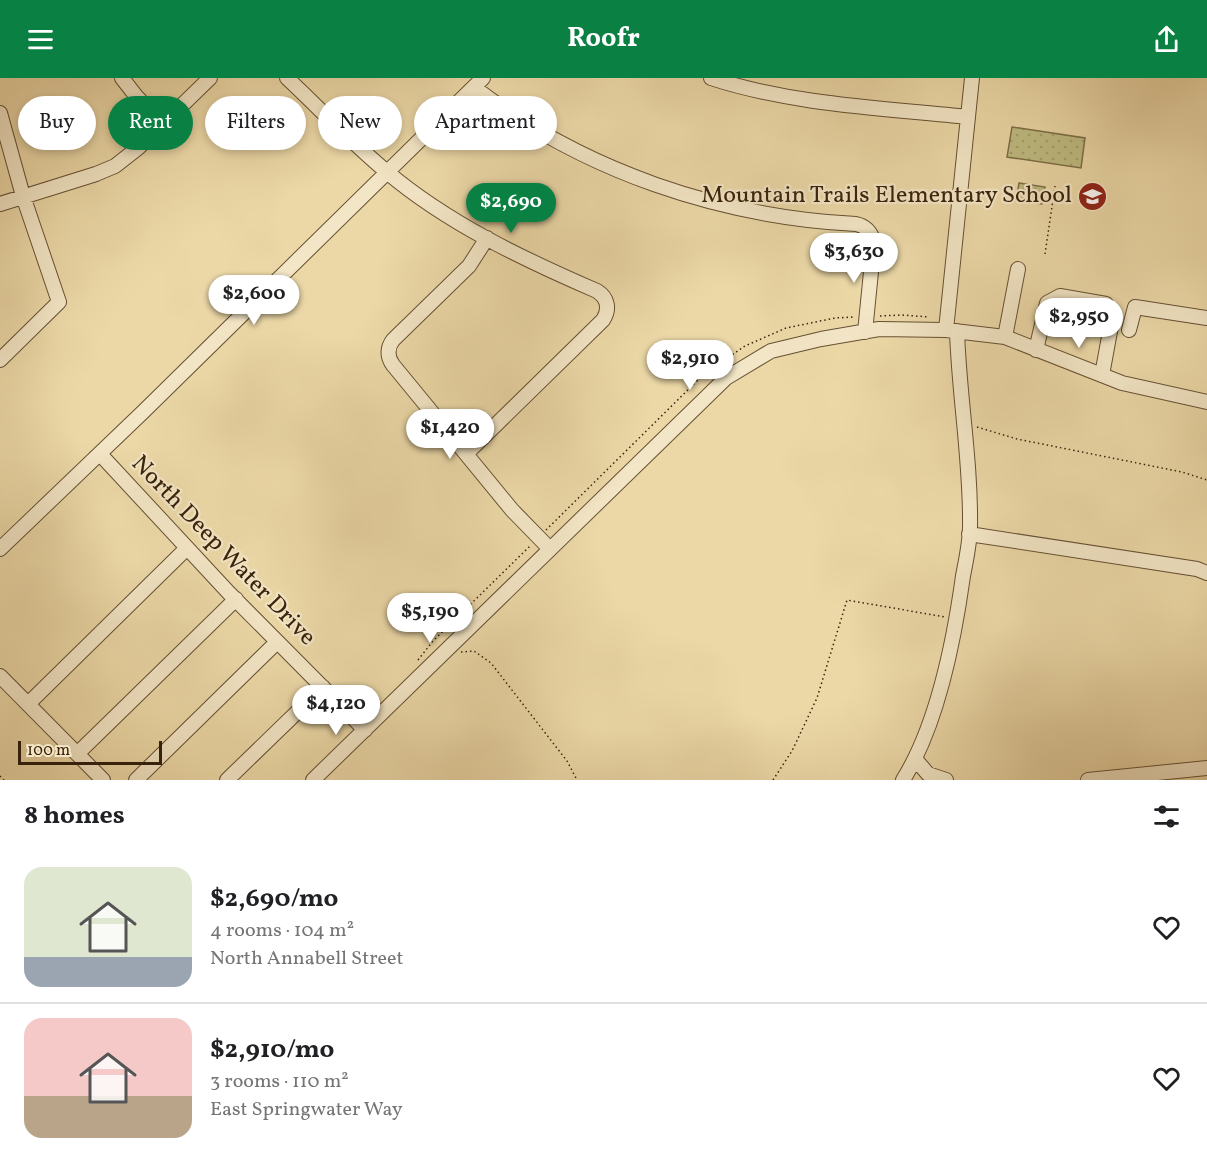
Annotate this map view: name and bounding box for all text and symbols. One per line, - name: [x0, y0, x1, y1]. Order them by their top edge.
- text: Roofr: [567, 20, 640, 58]
- icon: menu: [24, 23, 57, 56]
- icon: share: [1150, 23, 1183, 56]
- chip: Buy: [18, 96, 96, 150]
- chip: Rent: [108, 96, 193, 150]
- chip: Filters: [205, 96, 306, 150]
- chip: New: [318, 96, 402, 150]
- chip: Apartment: [414, 96, 557, 150]
- place label: Mountain Trails Elementary School: [701, 179, 1072, 213]
- school or university icon: Mountain Trails Elementary School: [1077, 180, 1109, 212]
- pin: $2,690: [462, 183, 560, 234]
- text: $2,690: [480, 188, 542, 216]
- pin: $3,630: [805, 233, 903, 284]
- text: $3,630: [824, 238, 884, 266]
- pin: $2,600: [205, 275, 303, 326]
- text: $2,600: [222, 280, 286, 308]
- pin: $2,950: [1030, 298, 1128, 349]
- text: $2,950: [1049, 303, 1109, 331]
- pin: $2,910: [641, 340, 739, 391]
- text: $2,910: [661, 345, 719, 373]
- pin: $1,420: [401, 409, 499, 460]
- text: $1,420: [420, 414, 480, 442]
- street label: North Deep Water Drive: [123, 448, 323, 654]
- pin: $5,190: [381, 593, 479, 644]
- text: $5,190: [401, 598, 459, 626]
- pin: $4,120: [287, 685, 385, 736]
- text: $4,120: [306, 690, 366, 718]
- scale bar: [18, 738, 162, 766]
- text: 100 m: [27, 740, 70, 762]
- text: 8 homes: [24, 798, 125, 834]
- icon: filters: [1150, 800, 1183, 833]
- text: $2,690/mo: [210, 881, 338, 917]
- icon: home: [72, 891, 144, 963]
- icon: heart: [1150, 911, 1183, 944]
- text: 4 rooms · 104 m²: [210, 917, 354, 945]
- text: North Annabell Street: [210, 945, 404, 973]
- text: $2,910/mo: [210, 1032, 334, 1068]
- icon: home: [72, 1042, 144, 1114]
- icon: heart: [1150, 1062, 1183, 1095]
- text: 3 rooms · 110 m²: [210, 1068, 349, 1096]
- text: East Springwater Way: [210, 1096, 403, 1124]

